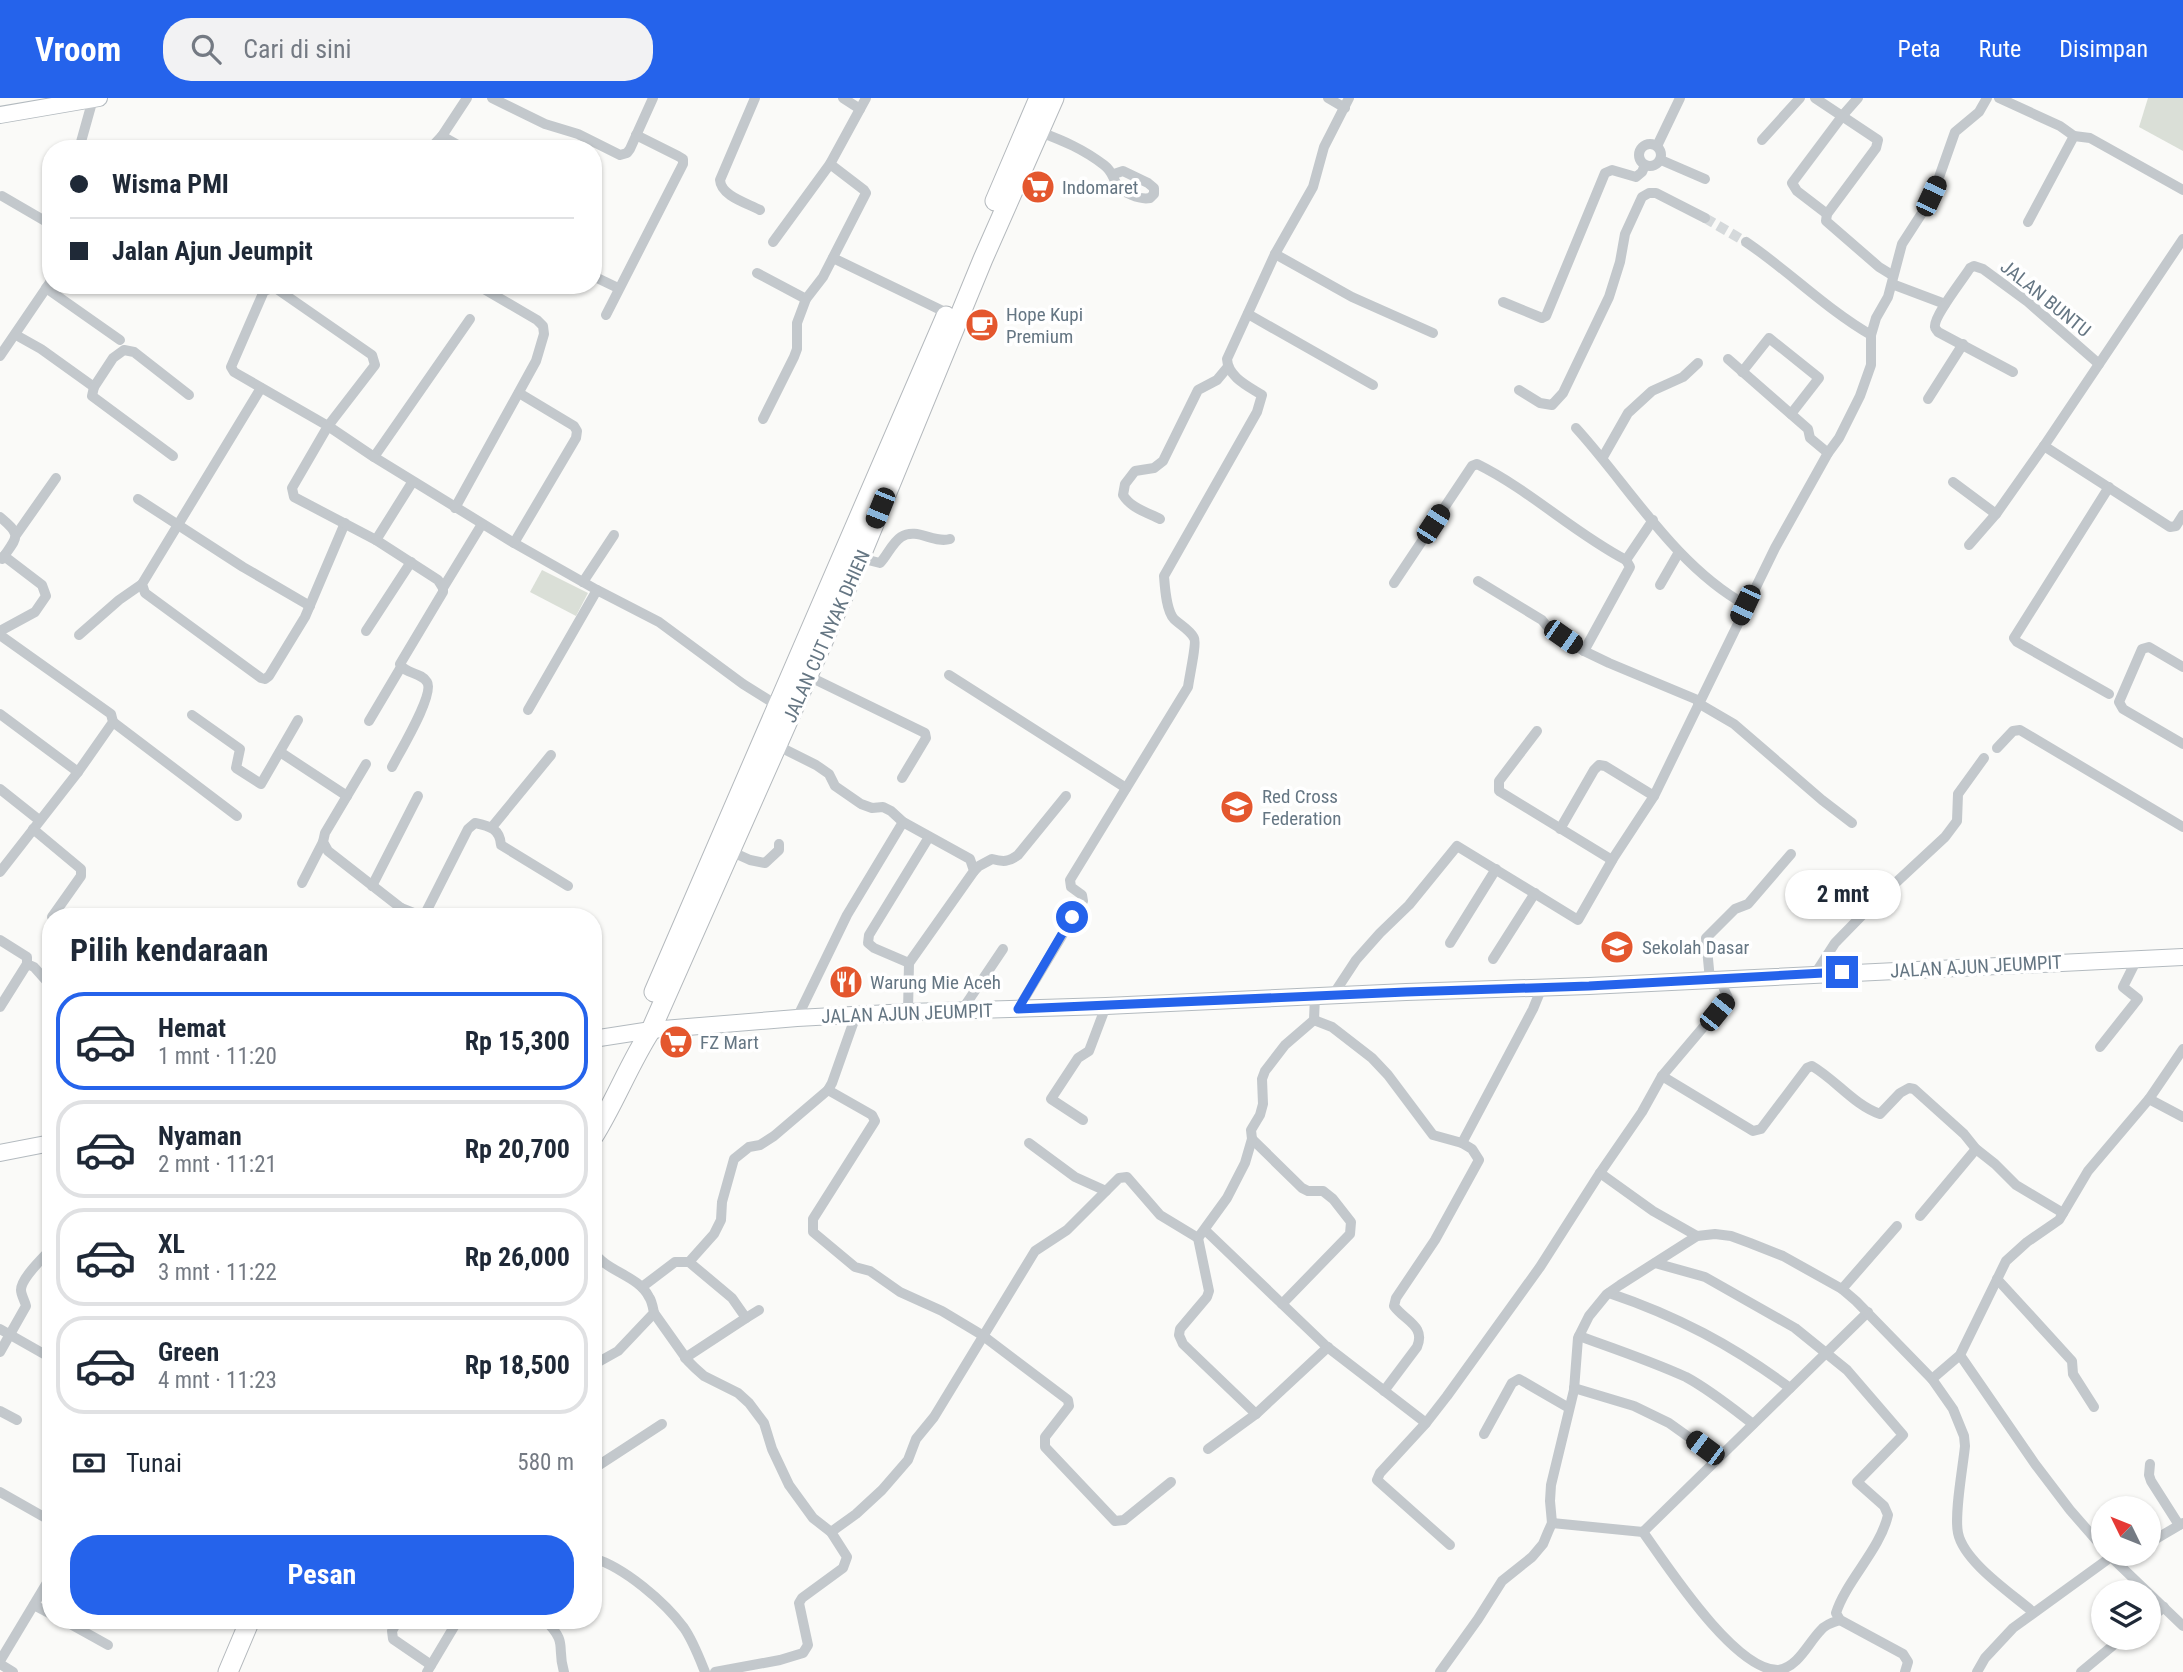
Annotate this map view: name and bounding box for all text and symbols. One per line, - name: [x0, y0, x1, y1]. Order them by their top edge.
- search box: [163, 18, 653, 81]
- text: Vroom: [35, 30, 121, 69]
- icon: search: [187, 30, 225, 68]
- text: Cari di sini: [243, 34, 352, 64]
- text: Peta: [1898, 35, 1941, 63]
- text: Rute: [1979, 35, 2021, 63]
- text: Disimpan: [2059, 35, 2148, 63]
- supermarket icon: Indomaret: [1019, 168, 1057, 206]
- text: Wisma PMI: [112, 169, 229, 199]
- car: [1913, 173, 1950, 219]
- place label: Indomaret: [1062, 176, 1138, 199]
- text: Jalan Ajun Jeumpit: [112, 236, 313, 266]
- street label: JALAN BUNTU: [1996, 255, 2095, 342]
- place label: Hope Kupi Premium: [1006, 303, 1083, 348]
- cafe icon: Hope Kupi Premium: [963, 306, 1001, 344]
- car: [863, 485, 898, 531]
- car: [1413, 501, 1454, 547]
- street label: JALAN CUT NYAK DHIEN: [778, 546, 875, 726]
- car: [1727, 582, 1764, 628]
- car: [1540, 616, 1587, 658]
- place label: Red Cross Federation: [1262, 785, 1341, 830]
- school or university icon: Red Cross Federation: [1218, 788, 1256, 826]
- callout: 2 mnt: [1784, 870, 1900, 920]
- text: 2 mnt: [1817, 881, 1869, 908]
- route start: [1056, 901, 1088, 933]
- school or university icon: Sekolah Dasar: [1598, 928, 1636, 966]
- text: Pilih kendaraan: [70, 931, 269, 969]
- place label: Sekolah Dasar: [1642, 936, 1750, 959]
- street label: JALAN AJUN JEUMPIT: [1890, 951, 2062, 982]
- route end: [1826, 956, 1858, 988]
- restaurant icon: Warung Mie Aceh: [827, 963, 865, 1001]
- place label: Warung Mie Aceh: [870, 971, 1001, 994]
- car: [1696, 989, 1739, 1035]
- street label: JALAN AJUN JEUMPIT: [821, 999, 993, 1028]
- icon: car: [74, 1010, 137, 1073]
- text: Hemat: [158, 1013, 226, 1043]
- supermarket icon: FZ Mart: [657, 1023, 695, 1061]
- text: Rp 15,300: [465, 1026, 570, 1056]
- place label: FZ Mart: [700, 1031, 759, 1054]
- text: 1 mnt · 11:20: [158, 1043, 277, 1070]
- icon: car: [74, 1118, 137, 1181]
- text: Nyaman: [158, 1121, 242, 1151]
- text: Rp 20,700: [465, 1134, 570, 1164]
- text: 2 mnt · 11:21: [158, 1151, 277, 1178]
- icon: car: [74, 1226, 137, 1289]
- text: XL: [158, 1229, 185, 1259]
- text: Rp 26,000: [465, 1242, 570, 1272]
- text: 3 mnt · 11:22: [158, 1259, 277, 1286]
- icon: car: [74, 1334, 137, 1397]
- text: Green: [158, 1337, 219, 1367]
- text: Rp 18,500: [465, 1350, 570, 1380]
- text: 4 mnt · 11:23: [158, 1367, 277, 1394]
- car: [1682, 1427, 1729, 1469]
- icon: cash: [70, 1444, 108, 1482]
- text: Tunai: [126, 1448, 182, 1478]
- text: 580 m: [517, 1449, 574, 1476]
- north arrow: [2091, 1496, 2161, 1566]
- map controls: [2091, 1496, 2161, 1650]
- button: Pesan: [70, 1535, 574, 1615]
- button: layers: [2091, 1580, 2161, 1650]

